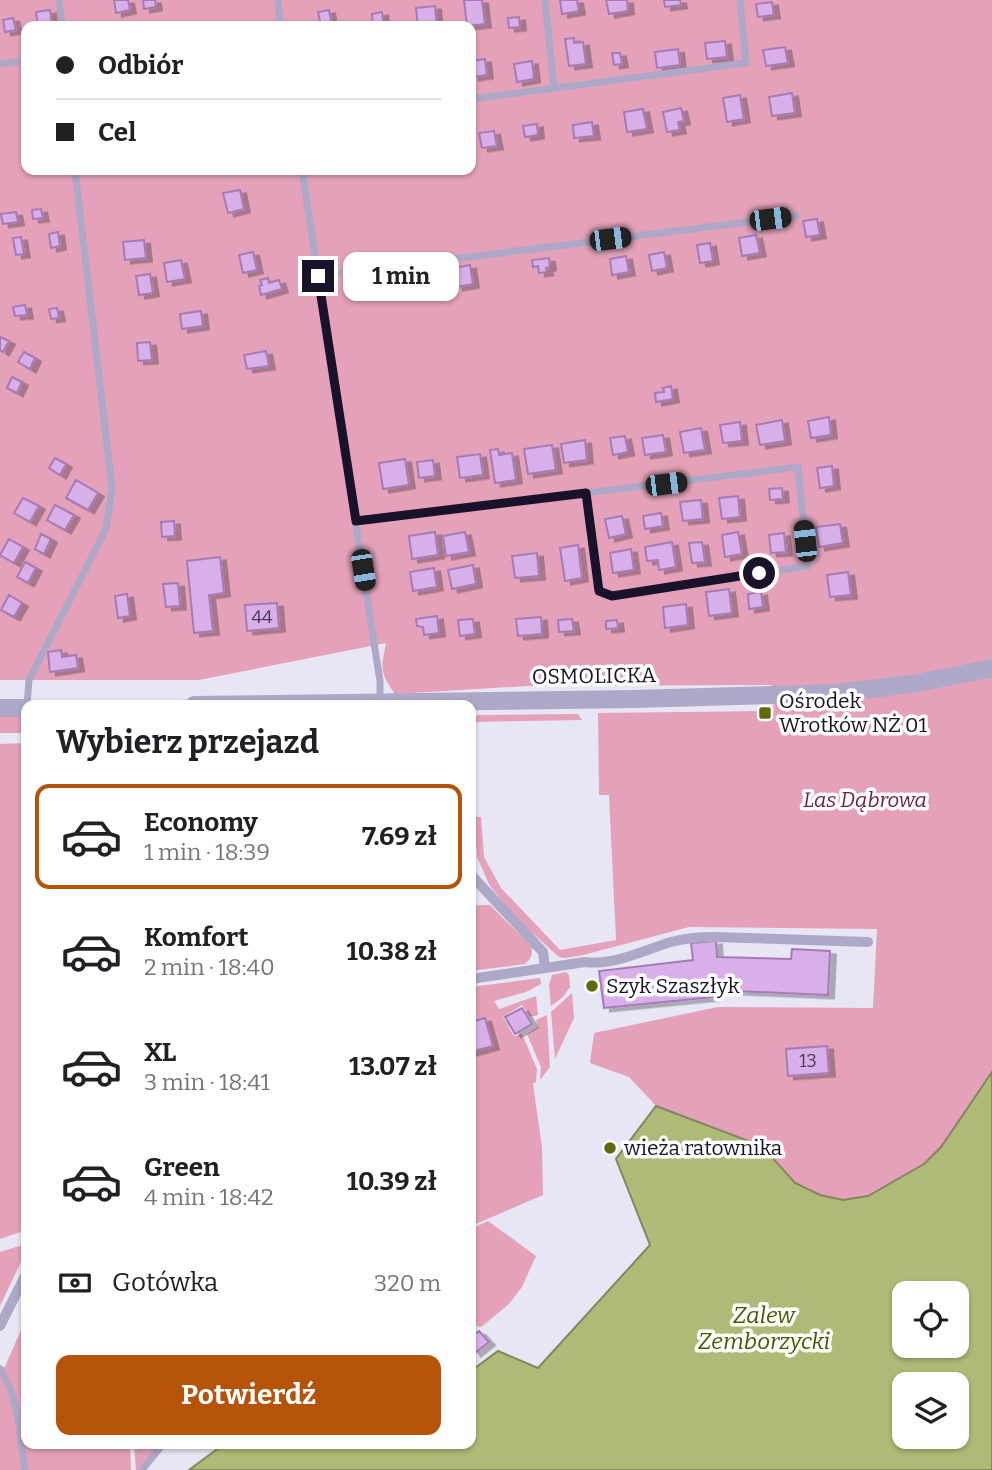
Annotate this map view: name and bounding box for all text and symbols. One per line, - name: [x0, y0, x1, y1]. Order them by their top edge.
- text: Odbiór: [98, 50, 183, 81]
- text: Cel: [98, 117, 136, 148]
- car: [748, 206, 793, 232]
- car: [588, 226, 633, 252]
- callout: 1 min: [342, 252, 458, 300]
- route end: [302, 260, 334, 292]
- text: 1 min: [372, 262, 430, 290]
- car: [644, 471, 689, 497]
- car: [793, 519, 818, 563]
- car: [350, 548, 377, 592]
- route start: [743, 557, 775, 589]
- house number: 44: [251, 606, 273, 628]
- street label: OSMOLICKA: [532, 662, 656, 690]
- place label: Ośrodek Wrotków NŻ 01: [779, 688, 927, 738]
- marker: Ośrodek Wrotków NŻ 01: [757, 705, 773, 721]
- text: Wybierz przejazd: [56, 723, 319, 761]
- park label: Las Dąbrowa: [803, 787, 927, 813]
- icon: car: [60, 805, 123, 868]
- text: Economy: [144, 807, 258, 838]
- text: 7.69 zł: [362, 821, 437, 852]
- text: 1 min · 18:39: [144, 838, 270, 866]
- icon: car: [60, 920, 123, 983]
- text: Komfort: [144, 922, 249, 953]
- text: 10.38 zł: [346, 936, 437, 967]
- text: 2 min · 18:40: [144, 953, 275, 981]
- place label: Szyk Szaszłyk: [606, 973, 740, 999]
- marker: Szyk Szaszłyk: [584, 978, 600, 994]
- icon: car: [60, 1035, 123, 1098]
- text: XL: [144, 1037, 176, 1068]
- house number: 13: [799, 1050, 817, 1072]
- text: 13.07 zł: [349, 1051, 437, 1082]
- text: 3 min · 18:41: [144, 1068, 270, 1096]
- place label: wieża ratownika: [623, 1135, 783, 1161]
- marker: wieża ratownika: [602, 1140, 618, 1156]
- icon: car: [60, 1150, 123, 1213]
- text: Green: [144, 1152, 220, 1183]
- text: 10.39 zł: [347, 1166, 437, 1197]
- text: 4 min · 18:42: [144, 1183, 273, 1211]
- icon: cash: [56, 1264, 94, 1302]
- text: Gotówka: [112, 1267, 218, 1298]
- text: 320 m: [374, 1269, 441, 1297]
- map controls: [892, 1281, 969, 1449]
- button: locate: [892, 1281, 969, 1358]
- water label: Zalew Zemborzycki: [698, 1301, 830, 1355]
- button: Potwierdź: [56, 1355, 441, 1435]
- button: layers: [892, 1372, 969, 1449]

